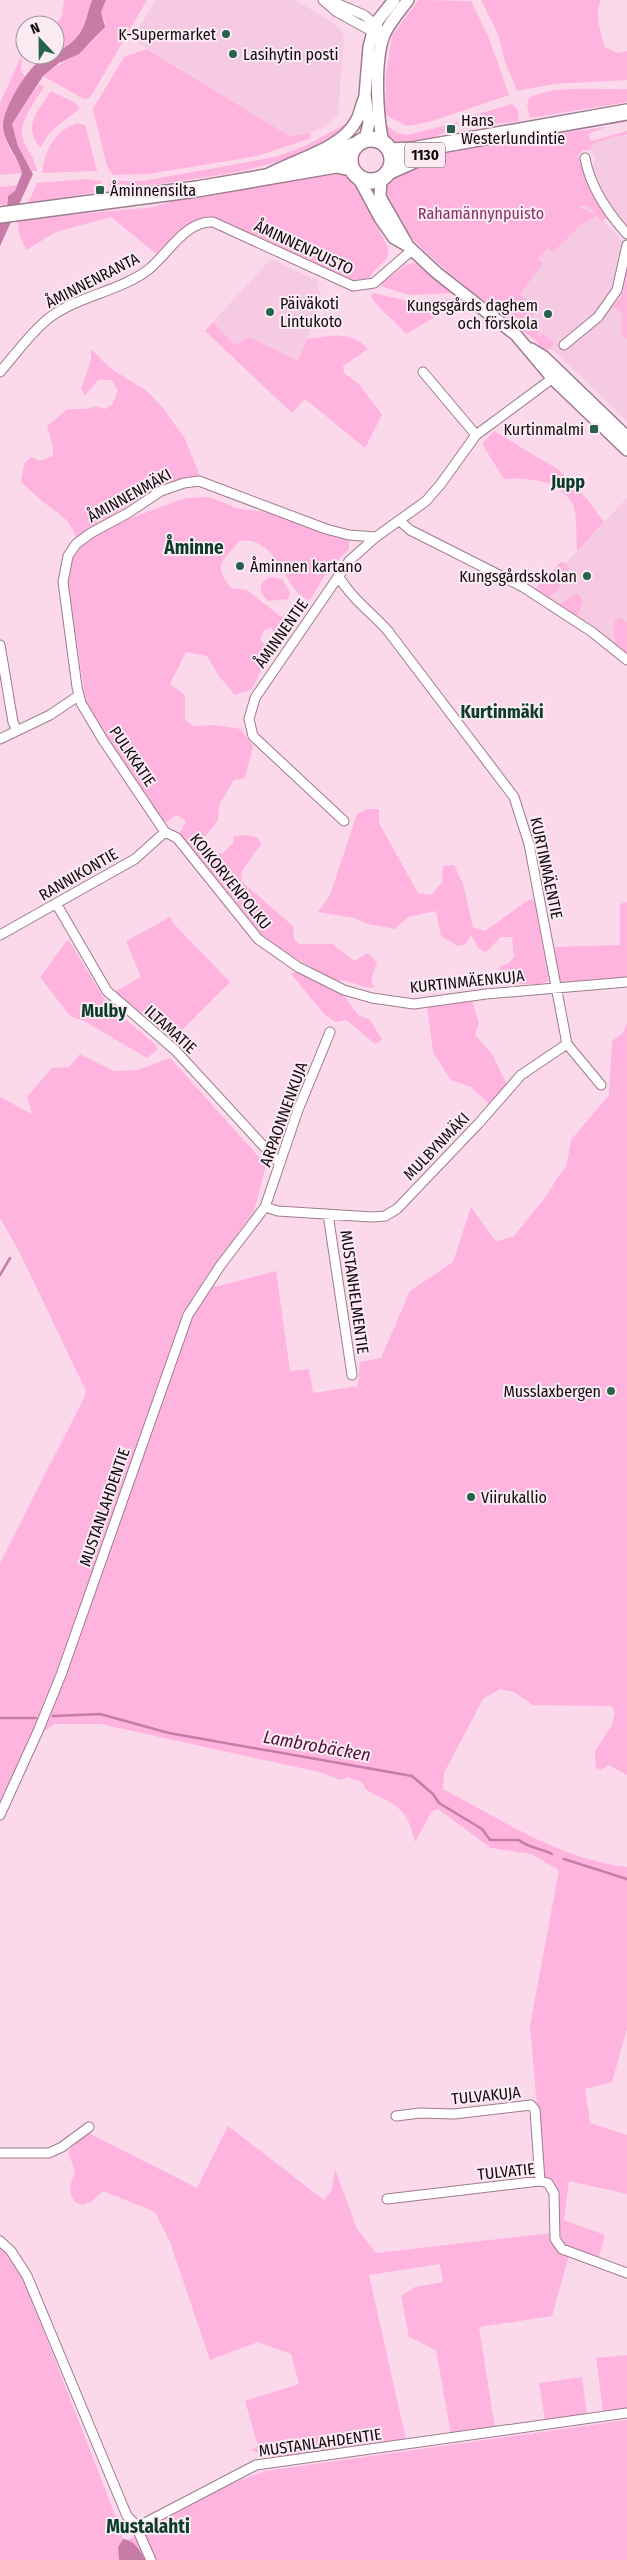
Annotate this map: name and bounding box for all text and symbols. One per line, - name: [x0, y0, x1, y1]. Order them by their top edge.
- north arrow: [15, 15, 65, 65]
- text: N: [28, 19, 42, 38]
- place label: K-Supermarket: [118, 25, 217, 44]
- marker: K-Supermarket: [220, 28, 232, 40]
- place label: Lasihytin posti: [243, 45, 339, 64]
- marker: Lasihytin posti: [227, 48, 239, 60]
- place label: Hans Westerlundintie: [461, 111, 565, 148]
- marker: Hans Westerlundintie: [445, 123, 457, 135]
- road number: 1130: [405, 142, 445, 168]
- place label: Åminnensilta: [110, 180, 196, 200]
- marker: Åminnensilta: [94, 184, 106, 196]
- park label: Rahamännynpuisto: [418, 204, 544, 223]
- street label: ÅMINNENPUISTO: [251, 215, 357, 279]
- street label: ÅMINNENRANTA: [42, 248, 143, 312]
- place label: Päiväkoti Lintukoto: [280, 294, 342, 331]
- place label: Kungsgårds daghem och förskola: [407, 296, 538, 333]
- marker: Päiväkoti Lintukoto: [264, 306, 276, 318]
- marker: Kungsgårds daghem och förskola: [542, 308, 554, 320]
- place label: Kurtinmalmi: [503, 420, 584, 439]
- marker: Kurtinmalmi: [588, 423, 600, 435]
- street label: ÅMINNENMÄKI: [83, 464, 175, 526]
- district label: Jupp: [550, 471, 585, 493]
- district label: Åminne: [163, 534, 224, 559]
- place label: Åminnen kartano: [250, 556, 362, 576]
- marker: Åminnen kartano: [234, 560, 246, 572]
- place label: Kungsgårdsskolan: [459, 567, 577, 586]
- marker: Kungsgårdsskolan: [581, 570, 593, 582]
- street label: ÅMINNENTIE: [250, 595, 312, 671]
- district label: Kurtinmäki: [460, 701, 544, 723]
- street label: PULKKATIE: [106, 723, 160, 790]
- street label: KURTINMÄENTIE: [526, 815, 567, 921]
- street label: KOIKORVENPOLKU: [186, 829, 275, 933]
- street label: RANNIKONTIE: [35, 844, 121, 905]
- street label: KURTINMÄENKUJA: [409, 966, 526, 997]
- district label: Mulby: [81, 1000, 127, 1022]
- street label: ILTAMATIE: [141, 1001, 200, 1058]
- street label: ARPAONNENKUJA: [256, 1059, 311, 1169]
- street label: MULBYNMÄKI: [400, 1109, 473, 1184]
- street label: MUSTANHELMENTIE: [336, 1229, 373, 1355]
- place label: Musslaxbergen: [503, 1382, 601, 1401]
- marker: Musslaxbergen: [605, 1385, 617, 1397]
- street label: MUSTANLAHDENTIE: [75, 1446, 134, 1569]
- place label: Viirukallio: [481, 1488, 547, 1507]
- marker: Viirukallio: [465, 1491, 477, 1503]
- water label: Lambrobäcken: [262, 1726, 372, 1766]
- street label: TULVAKUJA: [450, 2082, 522, 2109]
- street label: TULVATIE: [477, 2159, 536, 2184]
- street label: MUSTANLAHDENTIE: [257, 2424, 383, 2461]
- district label: Mustalahti: [106, 2515, 190, 2538]

